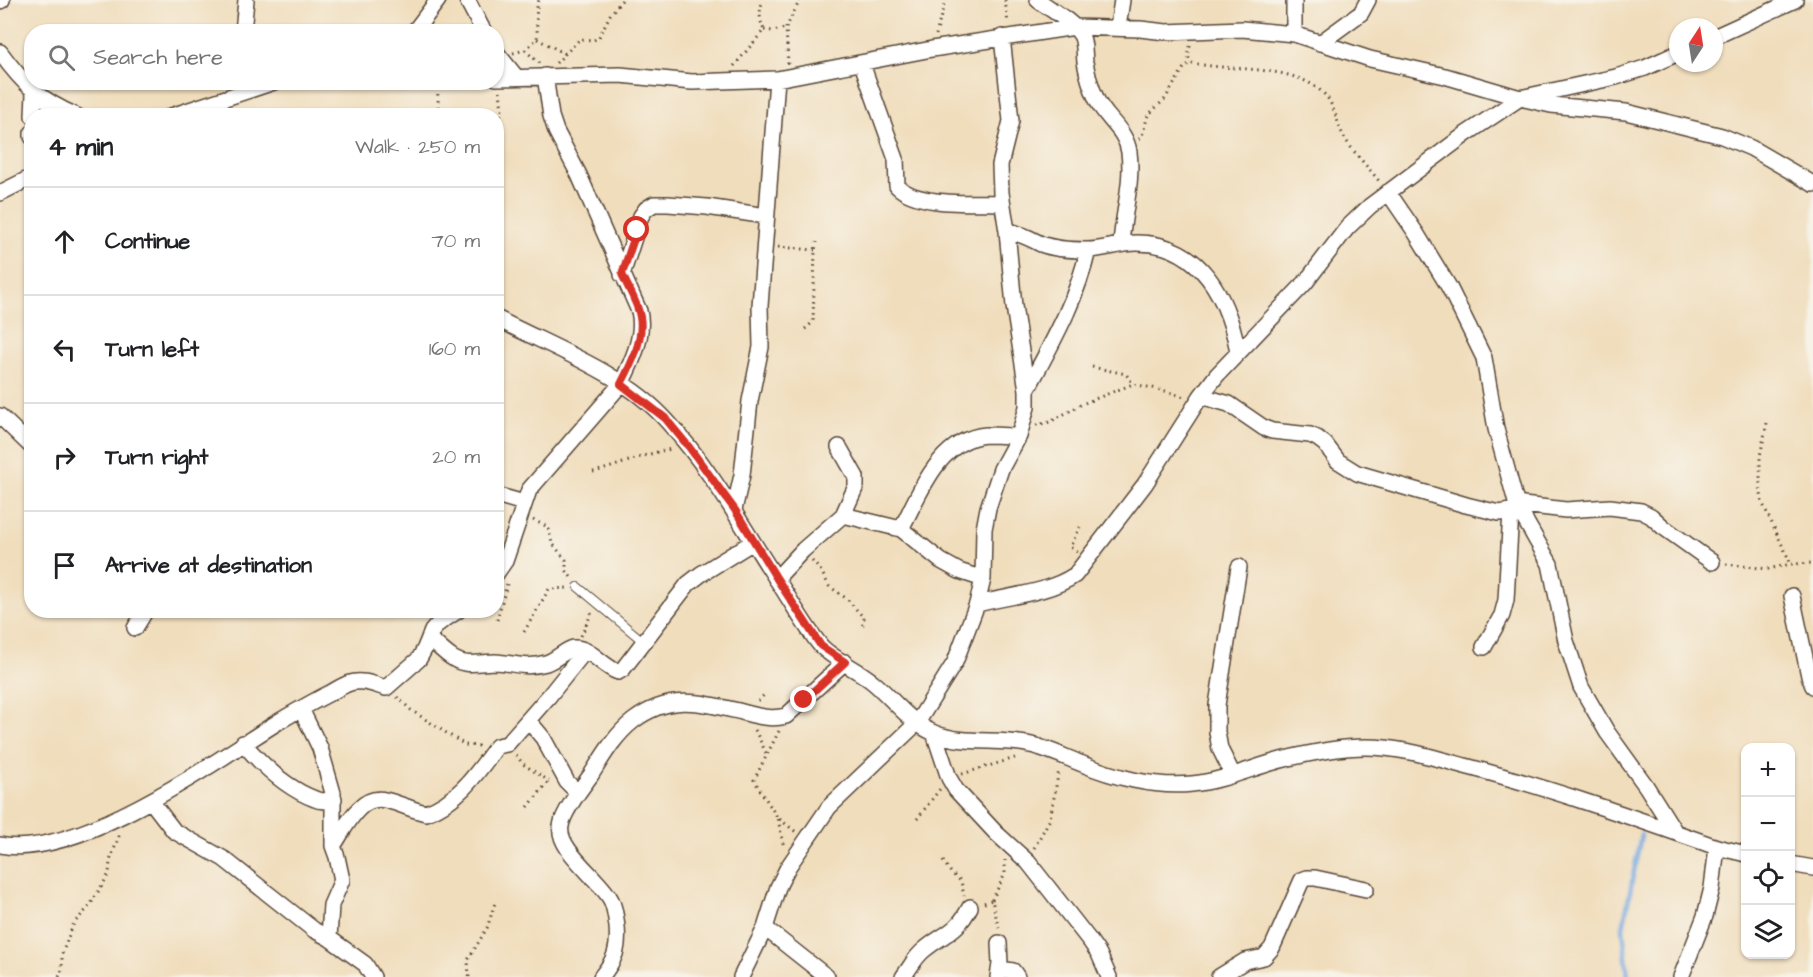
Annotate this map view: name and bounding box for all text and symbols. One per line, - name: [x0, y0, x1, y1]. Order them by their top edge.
- north arrow: [1669, 18, 1723, 72]
- search box: [24, 24, 504, 90]
- icon: search: [45, 41, 78, 74]
- text: Search here: [93, 42, 223, 73]
- text: 4 min: [48, 129, 113, 165]
- text: Walk · 250 m: [355, 133, 480, 161]
- route start: [623, 216, 649, 242]
- icon: ahead: [48, 225, 81, 258]
- text: Continue: [105, 226, 190, 257]
- text: 70 m: [432, 227, 480, 255]
- icon: left: [48, 333, 81, 366]
- text: Turn left: [105, 334, 199, 365]
- text: 160 m: [429, 335, 480, 363]
- icon: right: [48, 441, 81, 474]
- text: Turn right: [105, 442, 208, 473]
- text: 20 m: [432, 443, 480, 471]
- icon: arrive: [48, 549, 81, 582]
- text: Arrive at destination: [105, 550, 312, 581]
- route end: [790, 686, 816, 712]
- map controls: [1741, 743, 1795, 959]
- button: +: [1741, 743, 1795, 797]
- button: −: [1741, 797, 1795, 851]
- button: locate: [1741, 851, 1795, 905]
- button: layers: [1741, 905, 1795, 959]

